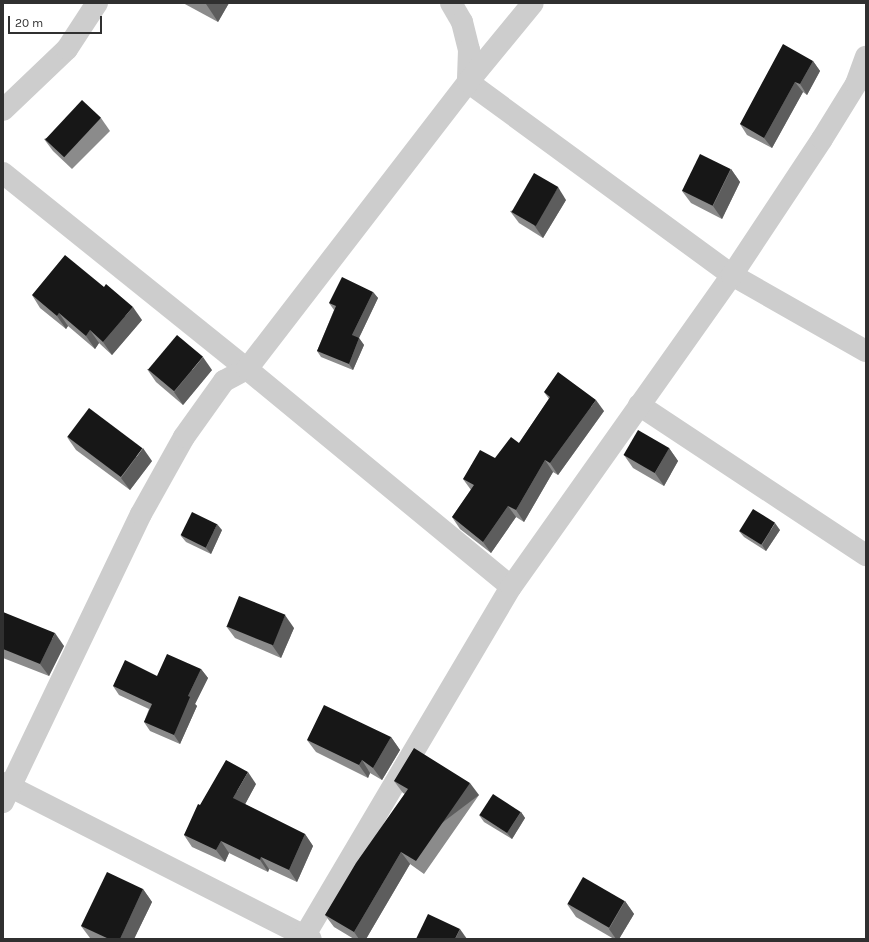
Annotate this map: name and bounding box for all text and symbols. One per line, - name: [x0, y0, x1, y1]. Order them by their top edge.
- scale bar: [10, 8, 104, 34]
- text: 20 m: [15, 16, 43, 30]

